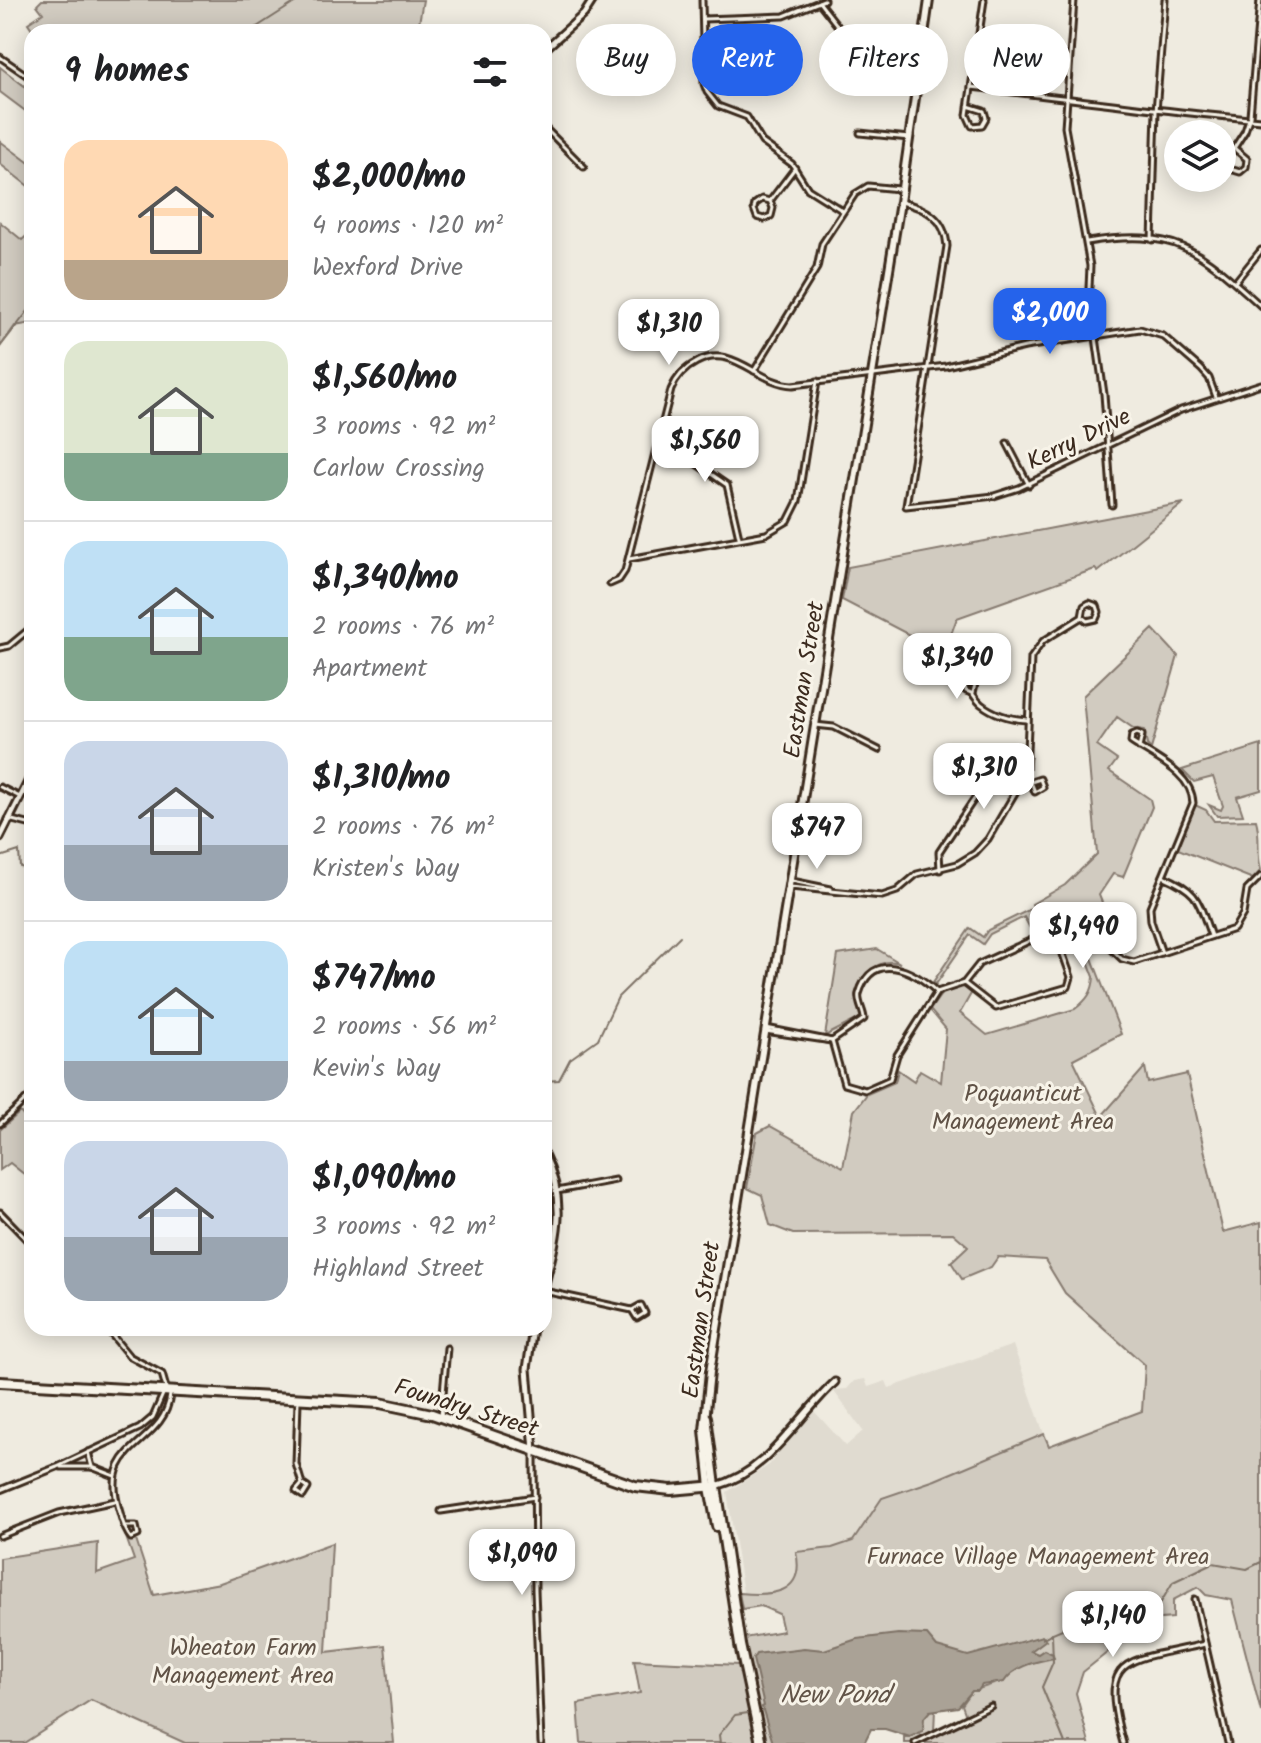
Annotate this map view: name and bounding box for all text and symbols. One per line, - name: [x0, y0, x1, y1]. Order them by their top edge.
- chip: Buy: [576, 24, 676, 96]
- chip: Rent: [692, 24, 803, 96]
- chip: Filters: [819, 24, 948, 96]
- chip: New: [964, 24, 1070, 96]
- text: 9 homes: [64, 45, 189, 99]
- icon: filters: [468, 50, 512, 94]
- map controls: [1164, 120, 1236, 192]
- button: layers: [1164, 120, 1236, 192]
- text: $2,000/mo: [312, 151, 466, 205]
- icon: home: [128, 172, 224, 268]
- text: 4 rooms · 120 m²: [312, 205, 503, 247]
- text: Wexford Drive: [312, 247, 463, 289]
- pin: $2,000: [985, 288, 1115, 356]
- text: $2,000: [1011, 293, 1089, 335]
- pin: $1,310: [604, 299, 734, 367]
- text: $1,310: [636, 304, 702, 346]
- text: $1,560/mo: [312, 352, 457, 406]
- icon: home: [128, 373, 224, 469]
- street label: Kerry Drive: [1020, 398, 1138, 482]
- text: 3 rooms · 92 m²: [312, 406, 495, 448]
- pin: $1,560: [640, 416, 770, 484]
- text: $1,560: [670, 421, 740, 463]
- text: Carlow Crossing: [312, 448, 485, 490]
- text: $1,340/mo: [312, 552, 459, 606]
- icon: home: [128, 573, 224, 669]
- street label: Eastman Street: [773, 598, 837, 761]
- text: 2 rooms · 76 m²: [312, 606, 494, 648]
- pin: $1,340: [892, 633, 1022, 701]
- text: $1,340: [921, 638, 993, 680]
- text: Apartment: [312, 648, 427, 690]
- pin: $1,310: [919, 743, 1049, 811]
- text: $1,310: [951, 748, 1017, 790]
- text: $1,310/mo: [312, 752, 451, 806]
- icon: home: [128, 773, 224, 869]
- pin: $747: [770, 803, 864, 871]
- text: 2 rooms · 76 m²: [312, 806, 494, 848]
- text: $747: [790, 808, 844, 850]
- text: Kristen's Way: [312, 848, 459, 890]
- pin: $1,490: [1018, 902, 1148, 970]
- text: $1,490: [1048, 907, 1118, 949]
- text: $747/mo: [312, 952, 436, 1006]
- icon: home: [128, 973, 224, 1069]
- text: 2 rooms · 56 m²: [312, 1006, 496, 1048]
- text: Kevin's Way: [312, 1048, 440, 1090]
- park label: Poquanticut Management Area: [932, 1075, 1114, 1142]
- text: $1,090/mo: [312, 1152, 456, 1206]
- icon: home: [128, 1173, 224, 1269]
- text: 3 rooms · 92 m²: [312, 1206, 495, 1248]
- street label: Eastman Street: [672, 1238, 732, 1401]
- text: Highland Street: [312, 1248, 484, 1290]
- street label: Foundry Street: [389, 1369, 544, 1450]
- pin: $1,090: [457, 1529, 587, 1597]
- text: $1,090: [487, 1534, 557, 1576]
- park label: Furnace Village Management Area: [866, 1538, 1210, 1577]
- pin: $1,140: [1048, 1591, 1178, 1659]
- text: $1,140: [1080, 1596, 1146, 1638]
- park label: Wheaton Farm Management Area: [152, 1629, 334, 1696]
- water label: New Pond: [780, 1675, 896, 1717]

